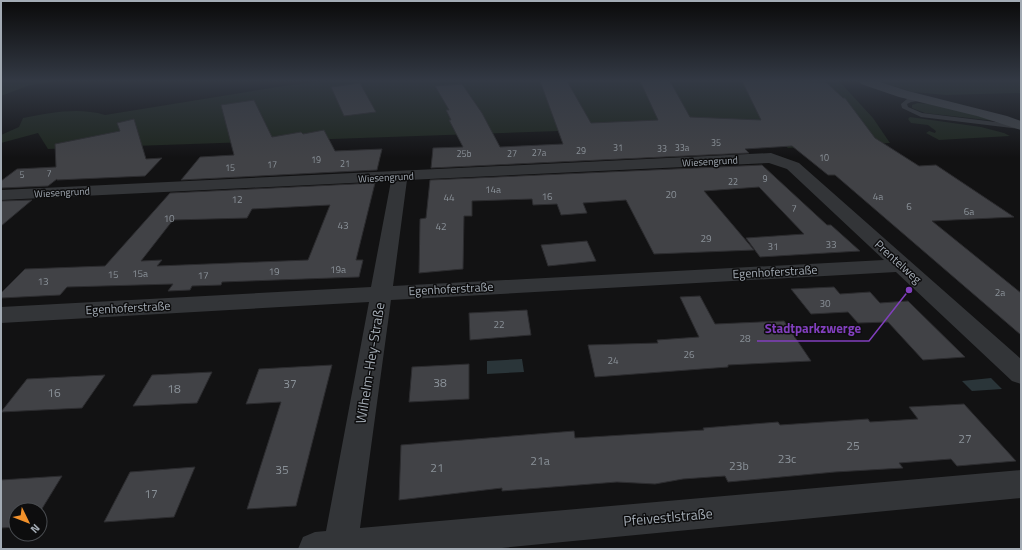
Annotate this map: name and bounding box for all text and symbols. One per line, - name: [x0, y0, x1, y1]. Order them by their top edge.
- house number: 35: [711, 136, 721, 149]
- house number: 31: [613, 141, 623, 154]
- house number: 33a: [675, 141, 690, 154]
- house number: 33: [657, 142, 667, 155]
- house number: 29: [576, 144, 586, 157]
- house number: 27a: [532, 146, 547, 159]
- house number: 25b: [457, 147, 472, 160]
- house number: 27: [507, 147, 517, 160]
- house number: 10: [819, 151, 829, 164]
- house number: 19: [311, 153, 321, 166]
- street label: Wiesengrund: [682, 153, 738, 170]
- house number: 21: [340, 157, 350, 170]
- house number: 17: [267, 158, 277, 171]
- house number: 15: [225, 161, 235, 174]
- house number: 7: [46, 167, 52, 180]
- house number: 5: [19, 168, 25, 181]
- street label: Wiesengrund: [358, 169, 414, 186]
- house number: 9: [762, 172, 768, 185]
- house number: 22: [728, 175, 738, 188]
- house number: 14a: [485, 182, 501, 197]
- street label: Wiesengrund: [34, 184, 90, 201]
- house number: 20: [665, 187, 677, 202]
- house number: 16: [541, 189, 553, 204]
- house number: 4a: [873, 189, 883, 204]
- house number: 44: [443, 190, 455, 205]
- house number: 12: [231, 192, 243, 207]
- house number: 6: [906, 199, 912, 214]
- house number: 7: [791, 201, 797, 216]
- house number: 6a: [964, 204, 974, 219]
- house number: 10: [163, 211, 175, 226]
- house number: 43: [337, 218, 349, 233]
- house number: 42: [435, 219, 447, 234]
- house number: 29: [700, 231, 712, 246]
- street label: Prentelweg: [870, 235, 926, 288]
- house number: 33: [825, 237, 837, 252]
- house number: 31: [767, 239, 779, 254]
- street label: Egenhoferstraße: [732, 260, 818, 283]
- house number: 19a: [330, 262, 346, 277]
- house number: 19: [268, 264, 280, 279]
- house number: 15a: [132, 266, 148, 281]
- house number: 15: [107, 267, 119, 282]
- house number: 17: [197, 268, 209, 283]
- house number: 13: [37, 274, 49, 289]
- street label: Egenhoferstraße: [408, 277, 494, 300]
- house number: 2a: [995, 285, 1005, 300]
- street label: Egenhoferstraße: [85, 296, 171, 319]
- house number: 30: [819, 296, 831, 311]
- street label: Wilhelm-Hey-Straße: [350, 301, 389, 425]
- callout: Stadtparkzwerge: [757, 316, 869, 341]
- house number: 22: [493, 317, 505, 332]
- text: Stadtparkzwerge: [765, 318, 862, 338]
- house number: 28: [739, 331, 751, 346]
- house number: 26: [683, 347, 695, 362]
- house number: 24: [607, 353, 619, 368]
- house number: 38: [433, 373, 447, 392]
- house number: 37: [283, 374, 297, 393]
- house number: 18: [167, 379, 181, 398]
- house number: 16: [47, 383, 61, 402]
- house number: 27: [958, 429, 972, 448]
- house number: 25: [846, 436, 860, 455]
- house number: 23c: [778, 449, 796, 468]
- house number: 21a: [530, 451, 550, 470]
- house number: 23b: [729, 456, 749, 475]
- house number: 21: [430, 458, 444, 477]
- house number: 35: [275, 460, 289, 479]
- house number: 17: [144, 484, 158, 503]
- north arrow: [8, 502, 48, 542]
- street label: Pfeivestlstraße: [622, 502, 714, 531]
- text: N: [27, 521, 44, 537]

